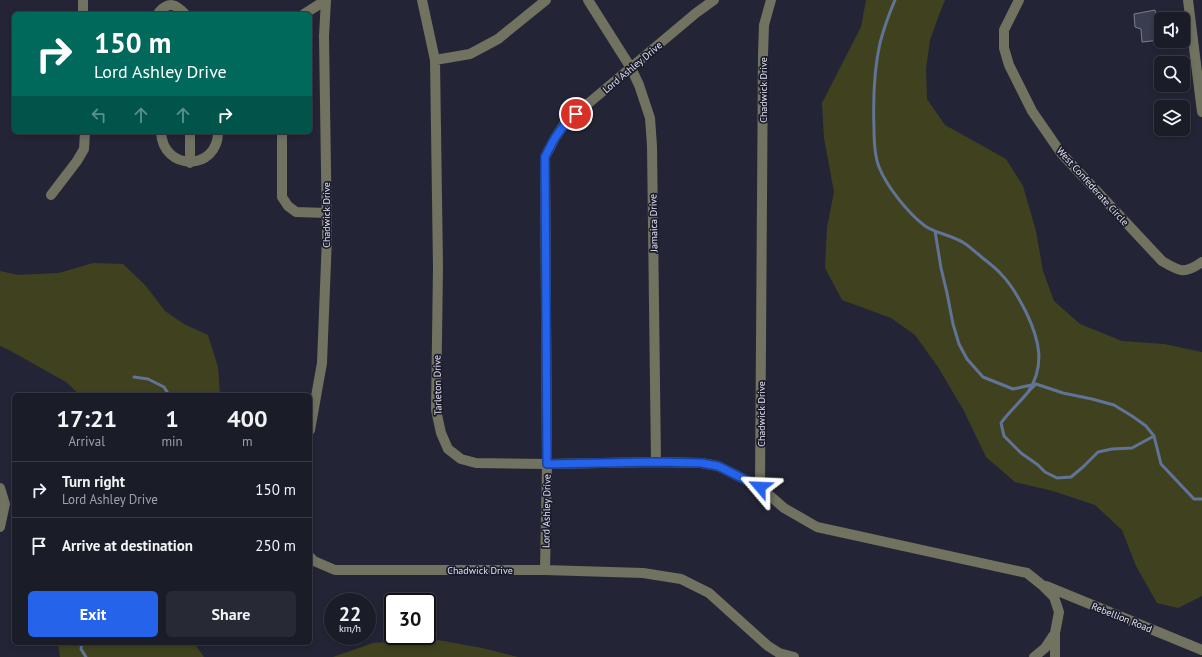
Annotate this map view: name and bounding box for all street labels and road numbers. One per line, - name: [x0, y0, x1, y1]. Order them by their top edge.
- street label: Lord Ashley Drive: [600, 39, 665, 96]
- street label: Chadwick Drive: [757, 57, 770, 123]
- street label: West Confederate Circle: [1054, 144, 1131, 228]
- street label: Chadwick Drive: [320, 182, 333, 248]
- street label: Jamaica Drive: [646, 194, 661, 253]
- street label: Tarleton Drive: [430, 355, 445, 415]
- street label: Chadwick Drive: [755, 381, 768, 447]
- street label: Lord Ashley Drive: [539, 474, 554, 548]
- street label: Chadwick Drive: [447, 564, 513, 577]
- street label: Rebellion Road: [1090, 599, 1154, 636]

